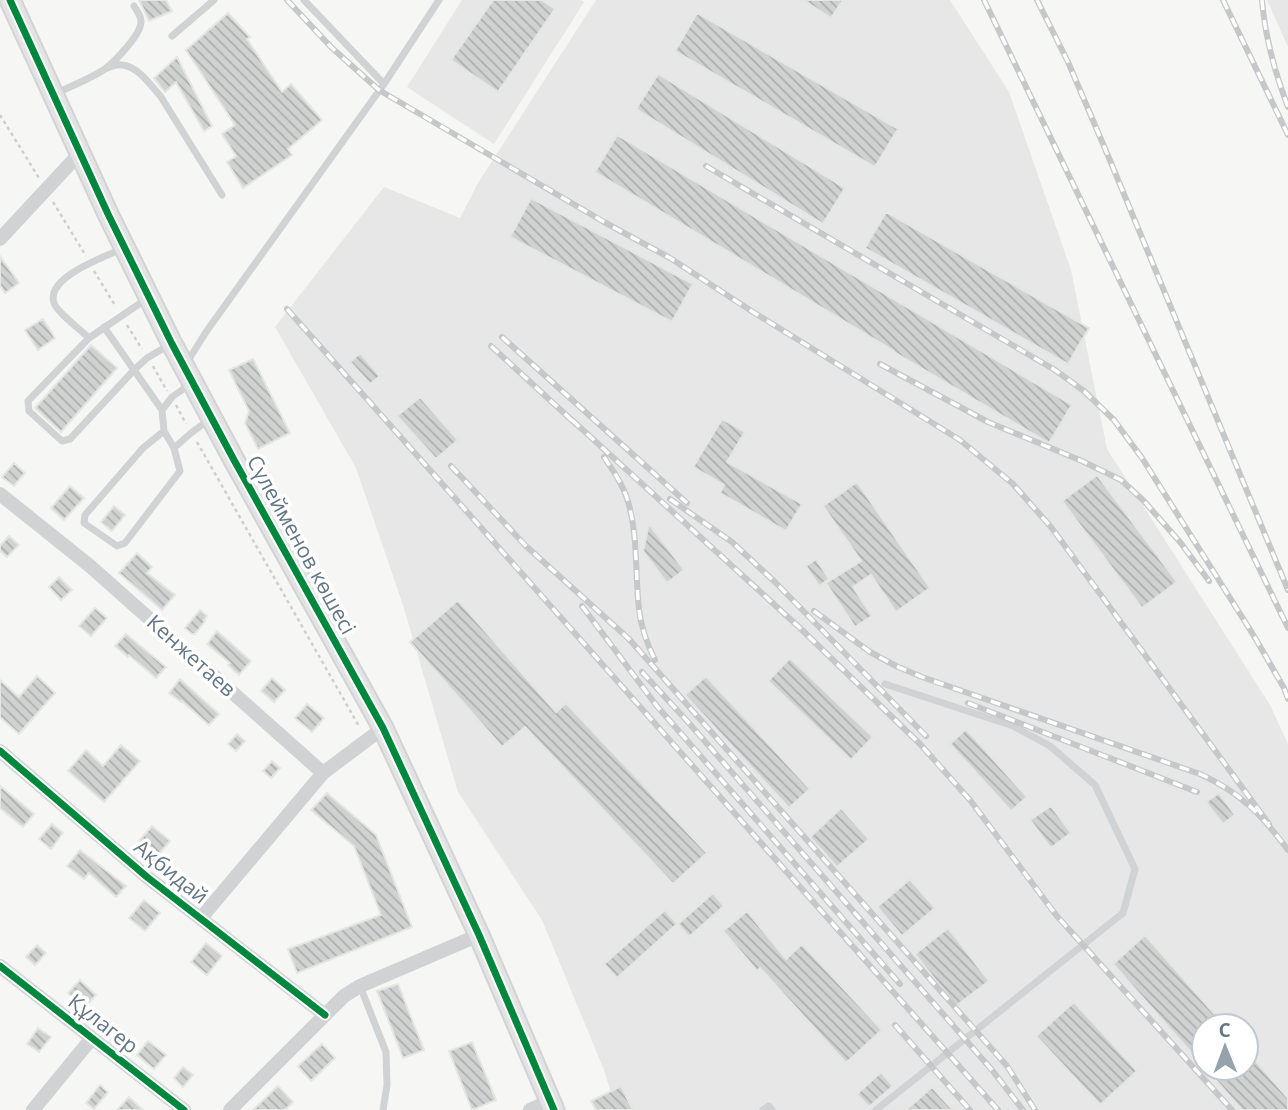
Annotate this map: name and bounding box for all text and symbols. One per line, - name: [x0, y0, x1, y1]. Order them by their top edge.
- street label: Сүлейменов көшесі: [241, 450, 363, 639]
- street label: Кенжетаев: [141, 608, 242, 703]
- street label: Ақбидай: [129, 833, 214, 910]
- street label: Құлагер: [63, 987, 144, 1059]
- north arrow: [1190, 1012, 1260, 1082]
- text: С: [1218, 1017, 1231, 1043]

